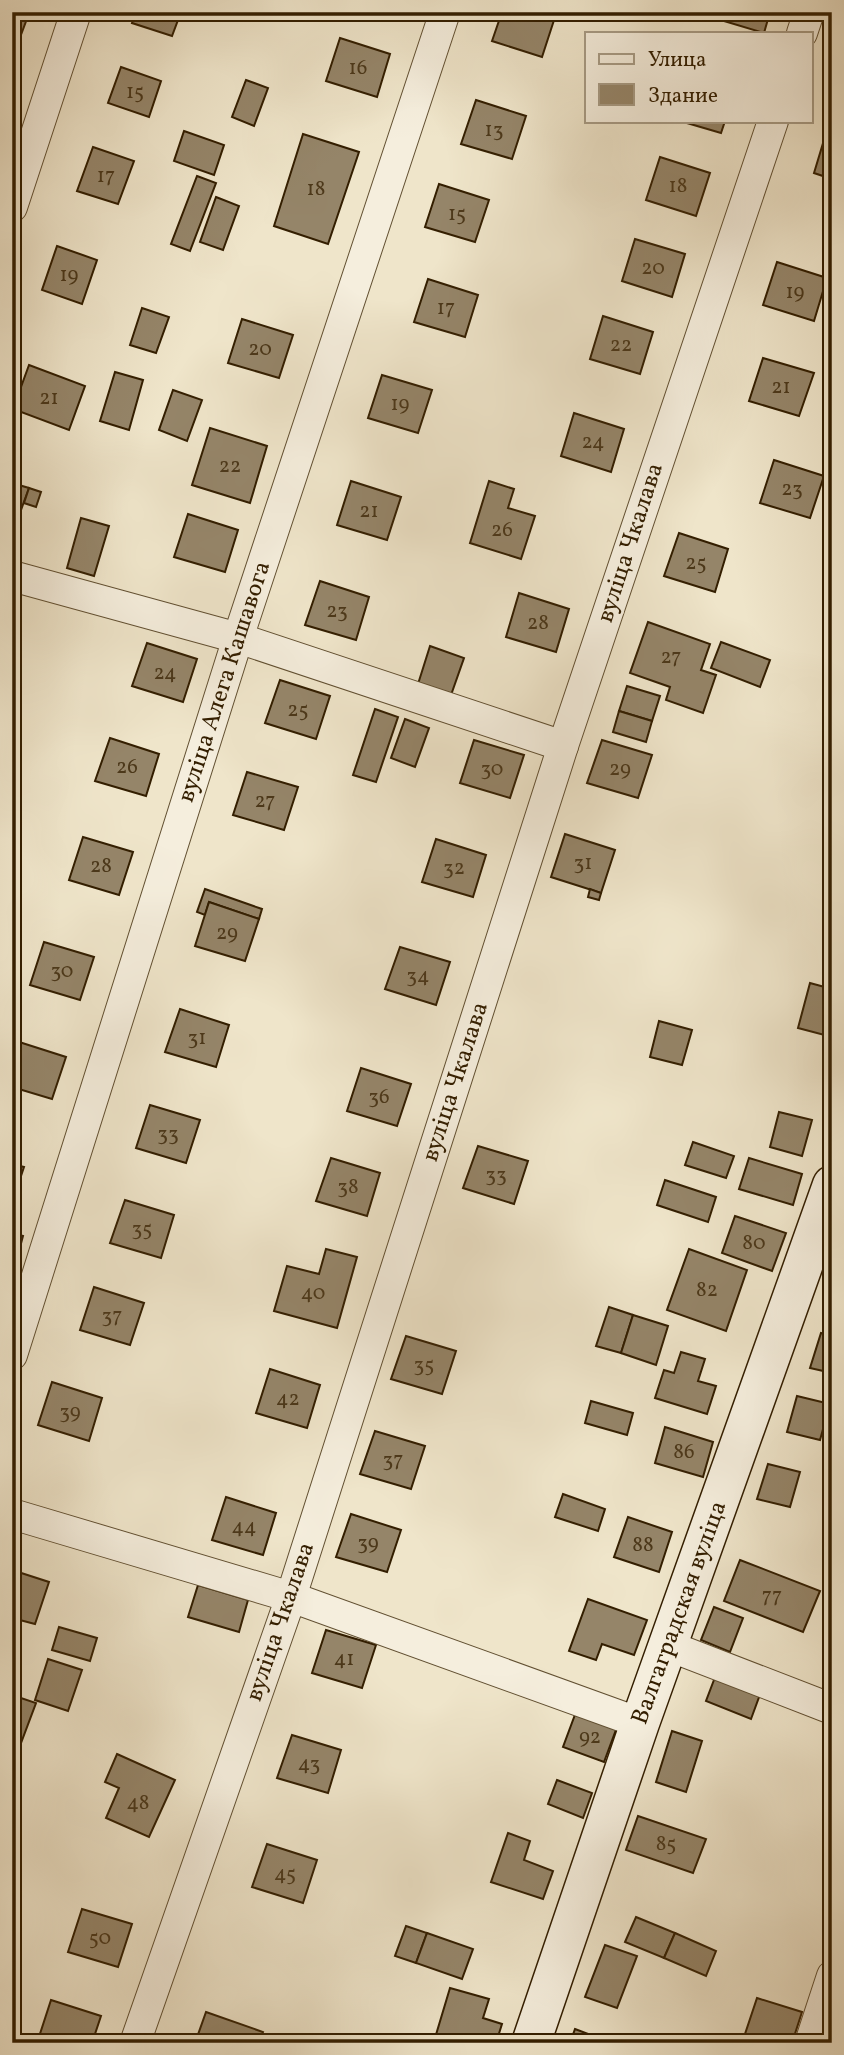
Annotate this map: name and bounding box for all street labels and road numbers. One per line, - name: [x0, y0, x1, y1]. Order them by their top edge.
- street label: вуліца Чкалава: [589, 459, 673, 627]
- street label: вуліца Алега Кашавога: [170, 557, 280, 807]
- street label: вуліца Чкалава: [414, 998, 498, 1166]
- street label: Валгаградская вуліца: [624, 1496, 736, 1730]
- street label: вуліца Чкалава: [238, 1538, 324, 1706]

